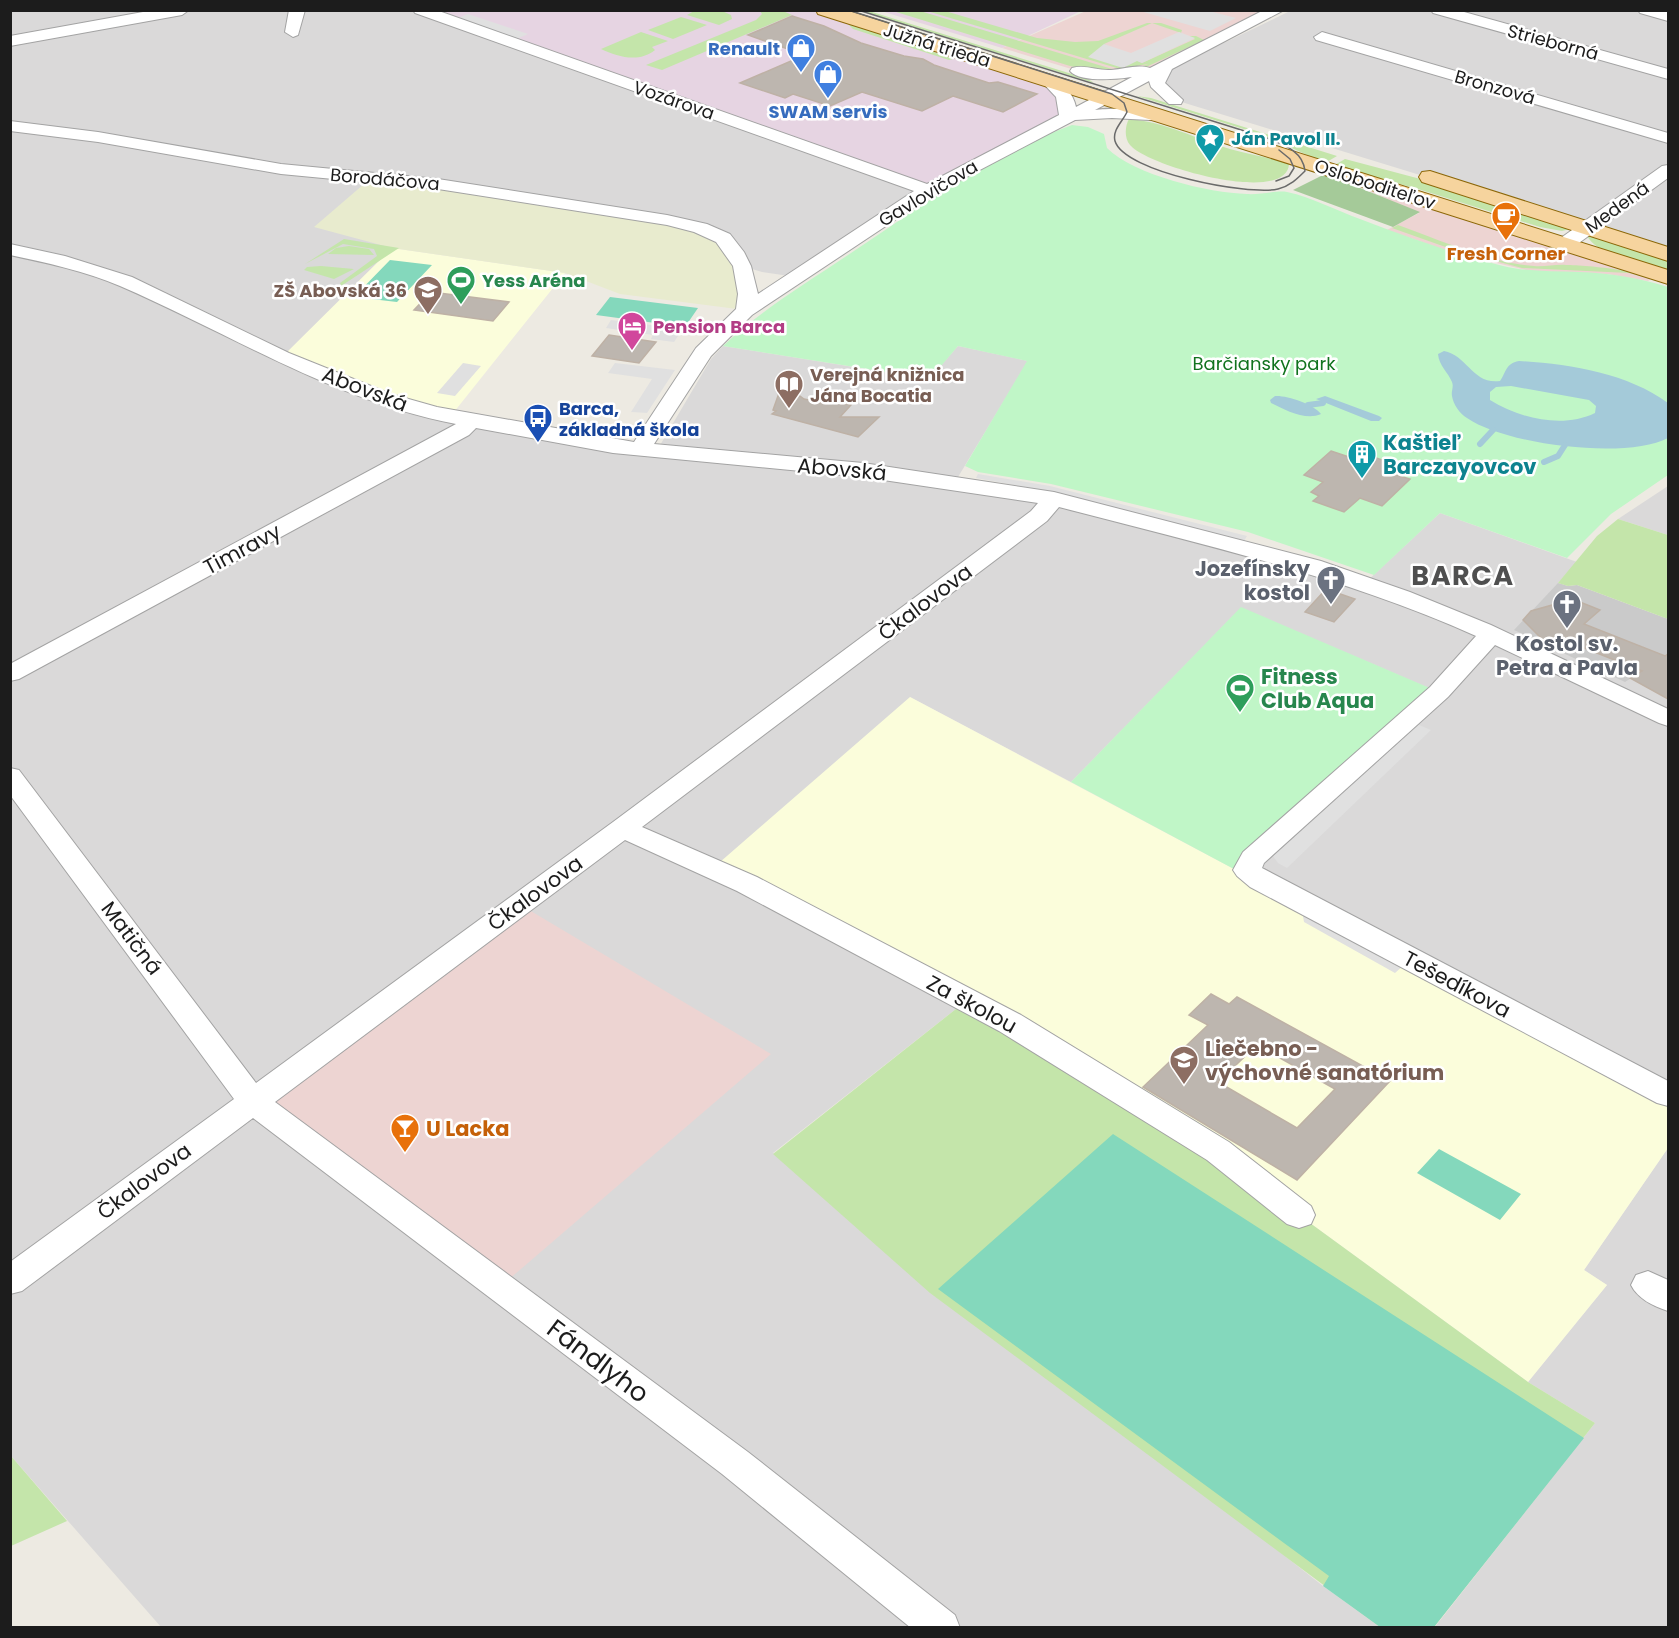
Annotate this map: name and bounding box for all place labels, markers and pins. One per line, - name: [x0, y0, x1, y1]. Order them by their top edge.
- shop icon: Renault: [785, 32, 817, 74]
- place label: Renault: [708, 36, 780, 61]
- shop icon: SWAM servis: [812, 58, 844, 100]
- place label: SWAM servis: [768, 99, 888, 124]
- place icon: Ján Pavol II.: [1194, 122, 1226, 164]
- place label: Ján Pavol II.: [1231, 126, 1341, 151]
- cafe icon: Fresh Corner: [1490, 200, 1522, 242]
- place label: Fresh Corner: [1447, 241, 1566, 266]
- sports icon: Yess Aréna: [445, 264, 477, 306]
- place label: Yess Aréna: [482, 268, 585, 293]
- school or university icon: ZŠ Abovská 36: [412, 274, 444, 316]
- place label: ZŠ Abovská 36: [274, 278, 407, 303]
- hotel icon: Pension Barca: [616, 310, 648, 352]
- place label: Pension Barca: [653, 314, 785, 339]
- place label: Verejná knižnica Jána Bocatia: [810, 362, 965, 408]
- library icon: Verejná knižnica Jána Bocatia: [773, 368, 805, 410]
- place label: Barca, základná škola: [559, 396, 699, 442]
- bus stop icon: Barca, základná škola: [522, 402, 554, 444]
- place label: Kaštieľ Barczayovcov: [1383, 428, 1537, 481]
- building icon: Kaštieľ Barczayovcov: [1346, 438, 1378, 480]
- place label: Jozefínsky kostol: [1195, 554, 1311, 607]
- church icon: Jozefínsky kostol: [1315, 564, 1347, 606]
- church icon: Kostol sv. Petra a Pavla: [1551, 588, 1583, 630]
- place label: Kostol sv. Petra a Pavla: [1496, 629, 1638, 682]
- place label: Fitness Club Aqua: [1261, 662, 1374, 715]
- sports icon: Fitness Club Aqua: [1224, 672, 1256, 714]
- place label: Liečebno - výchovné sanatórium: [1205, 1034, 1444, 1087]
- school or university icon: Liečebno - výchovné sanatórium: [1168, 1044, 1200, 1086]
- bar icon: U Lacka: [389, 1112, 421, 1154]
- place label: U Lacka: [426, 1114, 509, 1143]

